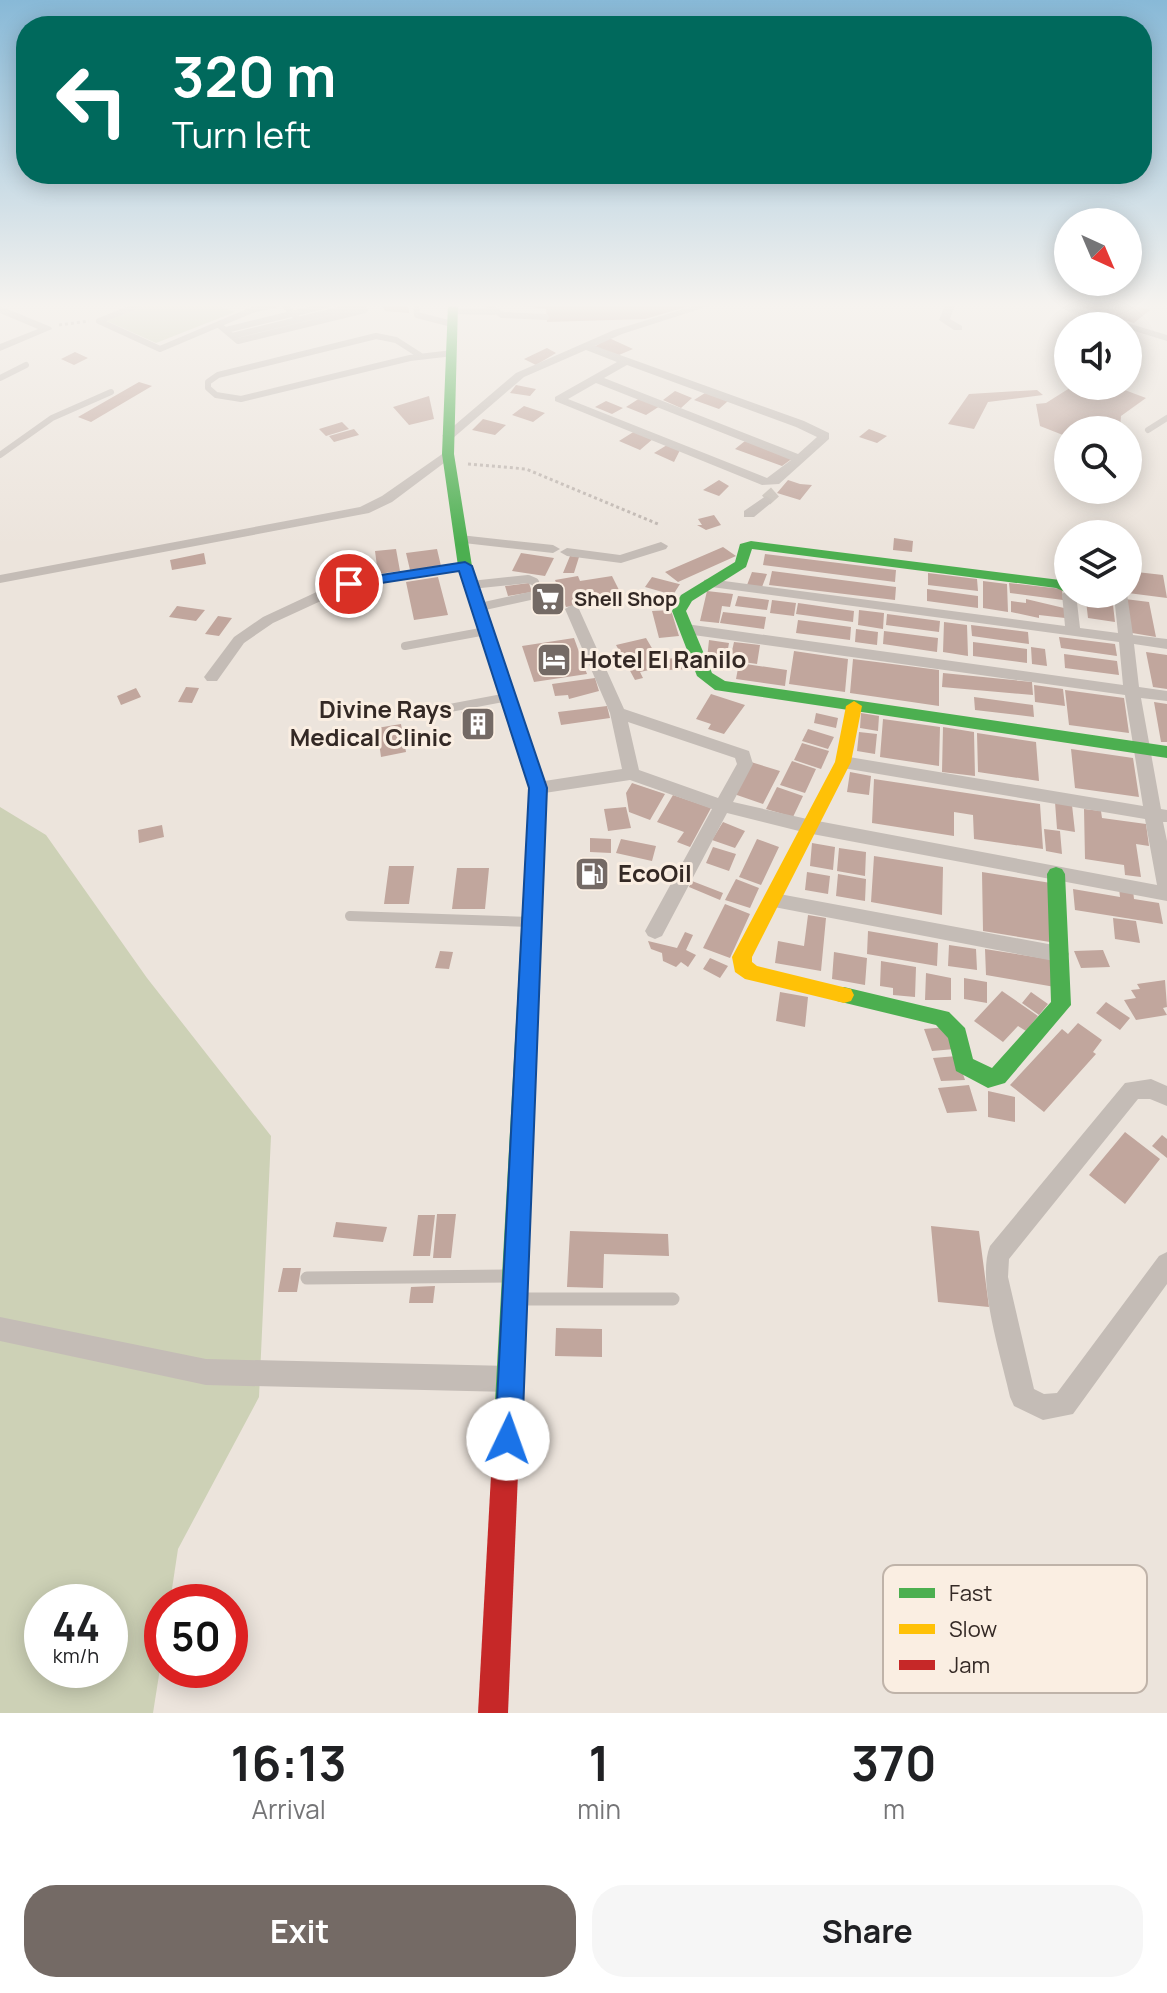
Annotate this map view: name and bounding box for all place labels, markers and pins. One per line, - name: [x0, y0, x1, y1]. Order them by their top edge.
- pin: [315, 550, 383, 618]
- supermarket icon: Shell Shop: [529, 580, 567, 618]
- place label: Shell Shop: [574, 585, 677, 612]
- hotel icon: Hotel El Ranilo: [535, 641, 573, 679]
- place label: Hotel El Ranilo: [580, 642, 746, 675]
- place label: Divine Rays Medical Clinic: [290, 692, 452, 753]
- building icon: Divine Rays Medical Clinic: [459, 705, 497, 743]
- fuel station icon: EcoOil: [573, 855, 611, 893]
- place label: EcoOil: [618, 856, 692, 889]

